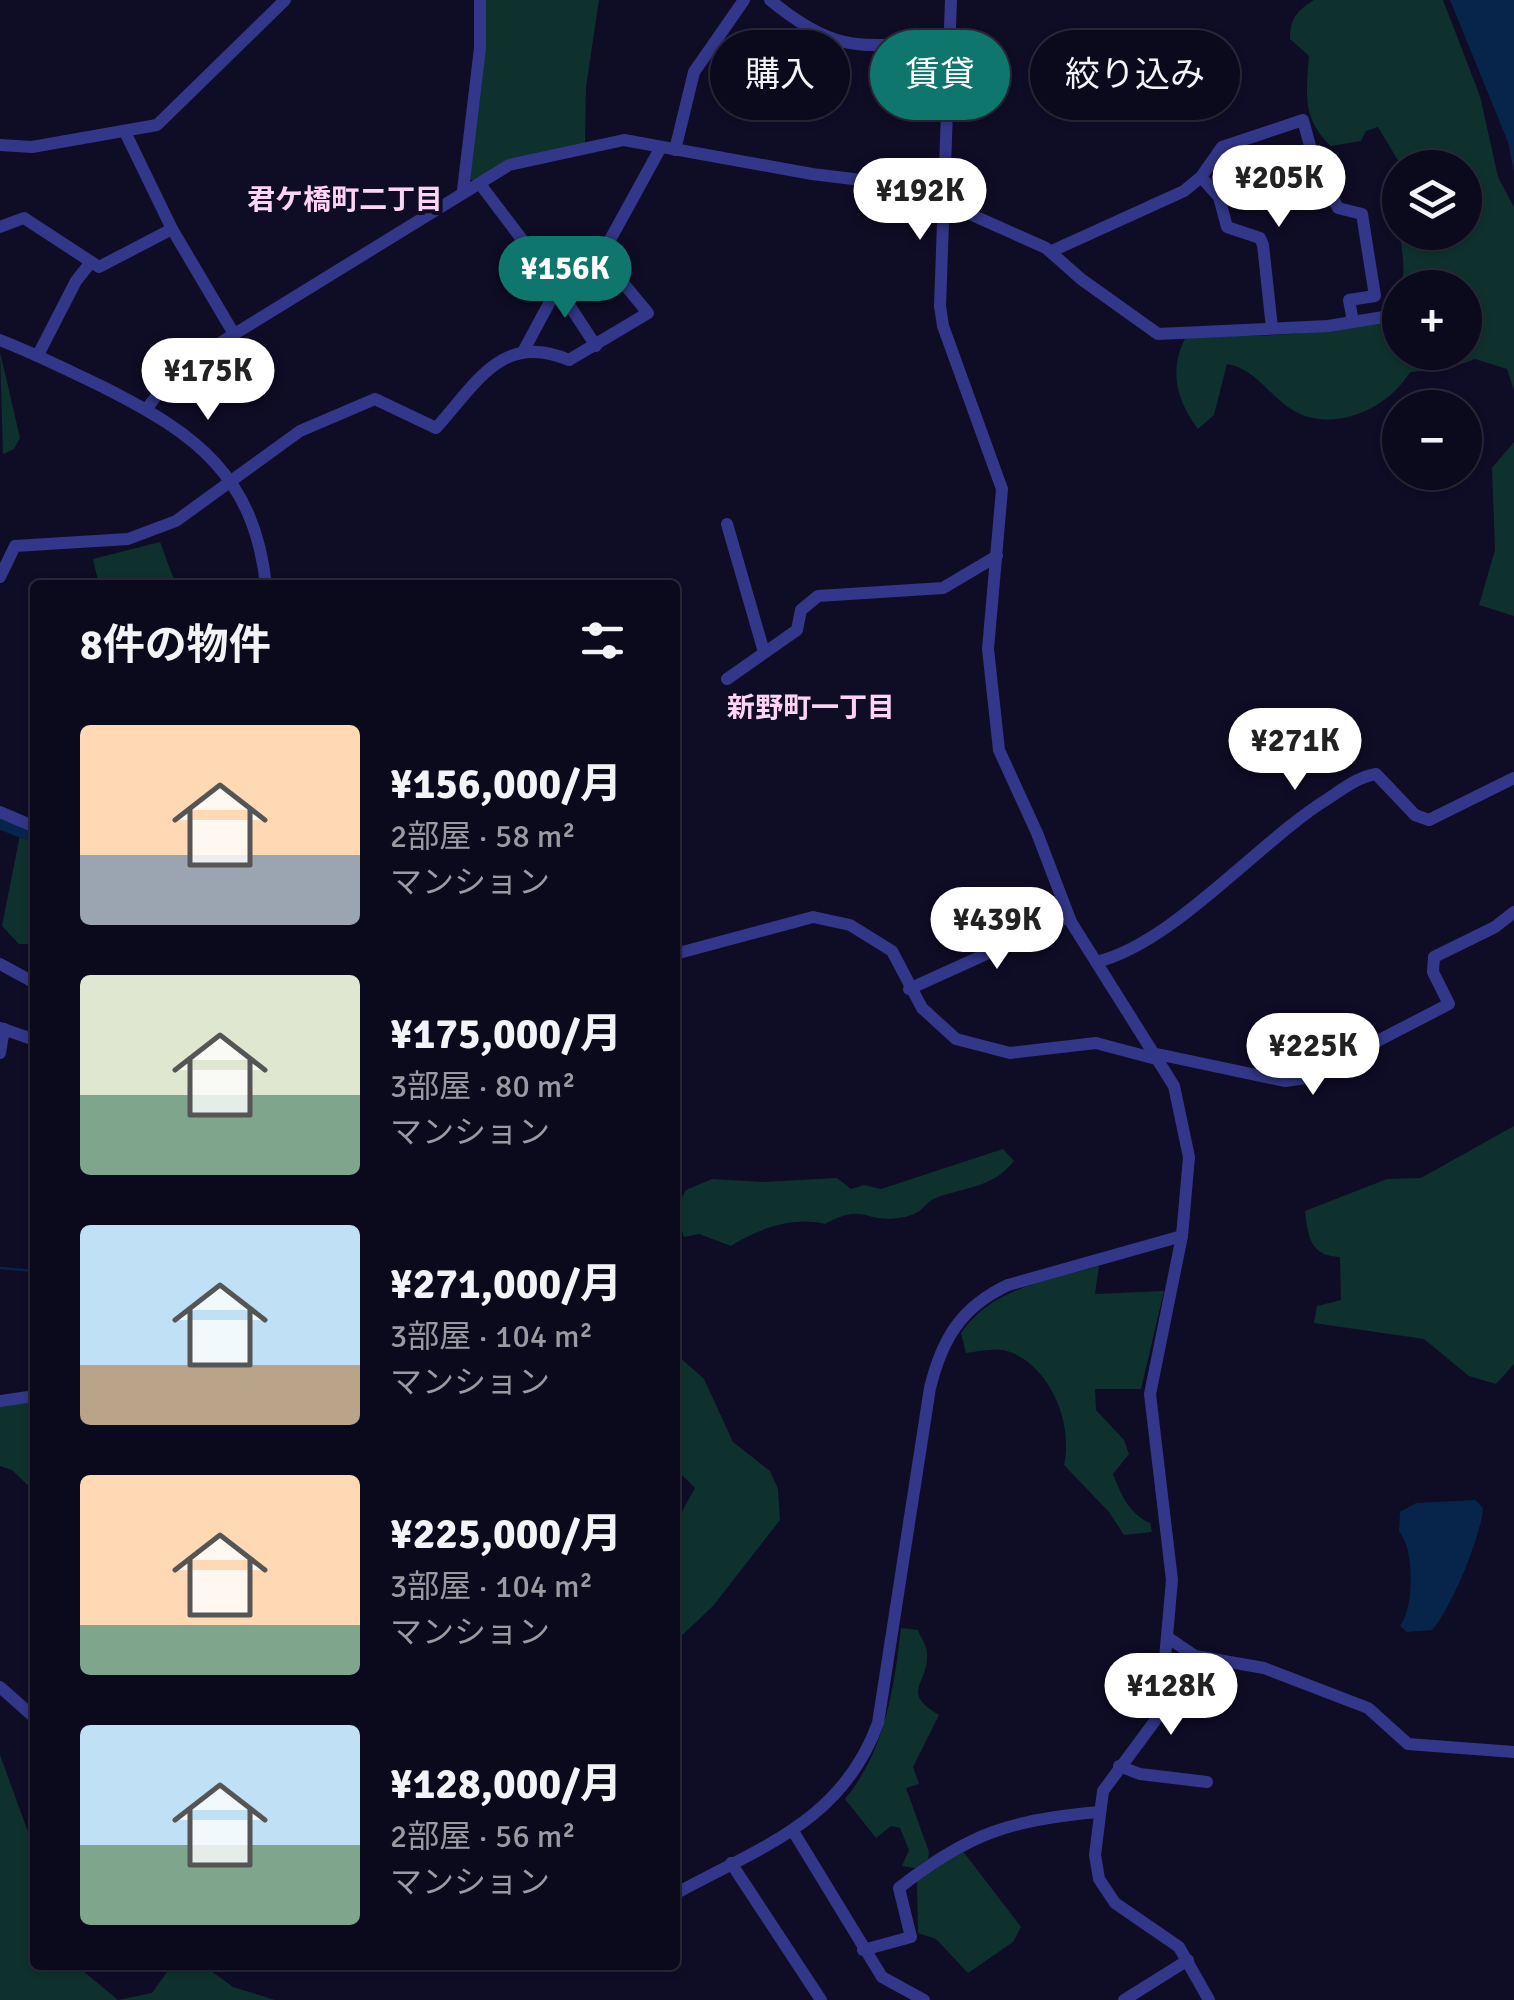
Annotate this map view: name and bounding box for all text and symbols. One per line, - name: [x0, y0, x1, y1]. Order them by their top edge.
- chip: 購入: [710, 30, 850, 120]
- chip: 賃貸: [870, 30, 1010, 120]
- chip: 絞り込み: [1030, 30, 1240, 120]
- pin: ¥205K: [1209, 145, 1349, 230]
- map controls: [1382, 150, 1482, 490]
- button: layers: [1382, 150, 1482, 250]
- pin: ¥192K: [850, 158, 990, 243]
- text: ¥205K: [1235, 158, 1323, 197]
- text: ¥192K: [876, 171, 964, 210]
- district label: 君ケ橋町二丁目: [247, 183, 443, 217]
- pin: ¥156K: [495, 236, 635, 321]
- text: ¥156K: [521, 249, 609, 288]
- button: +: [1382, 270, 1482, 370]
- pin: ¥175K: [138, 338, 278, 423]
- text: ¥175K: [164, 351, 252, 390]
- button: −: [1382, 390, 1482, 490]
- icon: filters: [575, 613, 630, 668]
- text: 8件の物件: [80, 620, 271, 671]
- district label: 新野町一丁目: [727, 691, 895, 725]
- pin: ¥271K: [1225, 708, 1365, 793]
- text: ¥271K: [1251, 721, 1339, 760]
- text: ¥156,000/月: [390, 759, 622, 810]
- icon: home: [160, 765, 280, 885]
- text: 2部屋 · 58 m²: [390, 817, 576, 856]
- text: マンション: [390, 863, 550, 902]
- pin: ¥439K: [927, 887, 1067, 972]
- text: ¥439K: [953, 900, 1041, 939]
- text: ¥175,000/月: [390, 1009, 622, 1060]
- pin: ¥225K: [1243, 1013, 1383, 1098]
- icon: home: [160, 1015, 280, 1135]
- text: ¥225K: [1269, 1026, 1357, 1065]
- text: 3部屋 · 80 m²: [390, 1067, 576, 1106]
- text: マンション: [390, 1113, 550, 1152]
- text: ¥271,000/月: [390, 1259, 622, 1310]
- icon: home: [160, 1265, 280, 1385]
- text: 3部屋 · 104 m²: [390, 1317, 593, 1356]
- text: マンション: [390, 1363, 550, 1402]
- text: ¥225,000/月: [390, 1509, 622, 1560]
- icon: home: [160, 1515, 280, 1635]
- text: 3部屋 · 104 m²: [390, 1567, 593, 1606]
- text: マンション: [390, 1613, 550, 1652]
- pin: ¥128K: [1101, 1653, 1241, 1738]
- text: ¥128K: [1127, 1666, 1215, 1705]
- text: ¥128,000/月: [390, 1759, 622, 1810]
- icon: home: [160, 1765, 280, 1885]
- text: 2部屋 · 56 m²: [390, 1817, 576, 1856]
- text: マンション: [390, 1863, 550, 1902]

